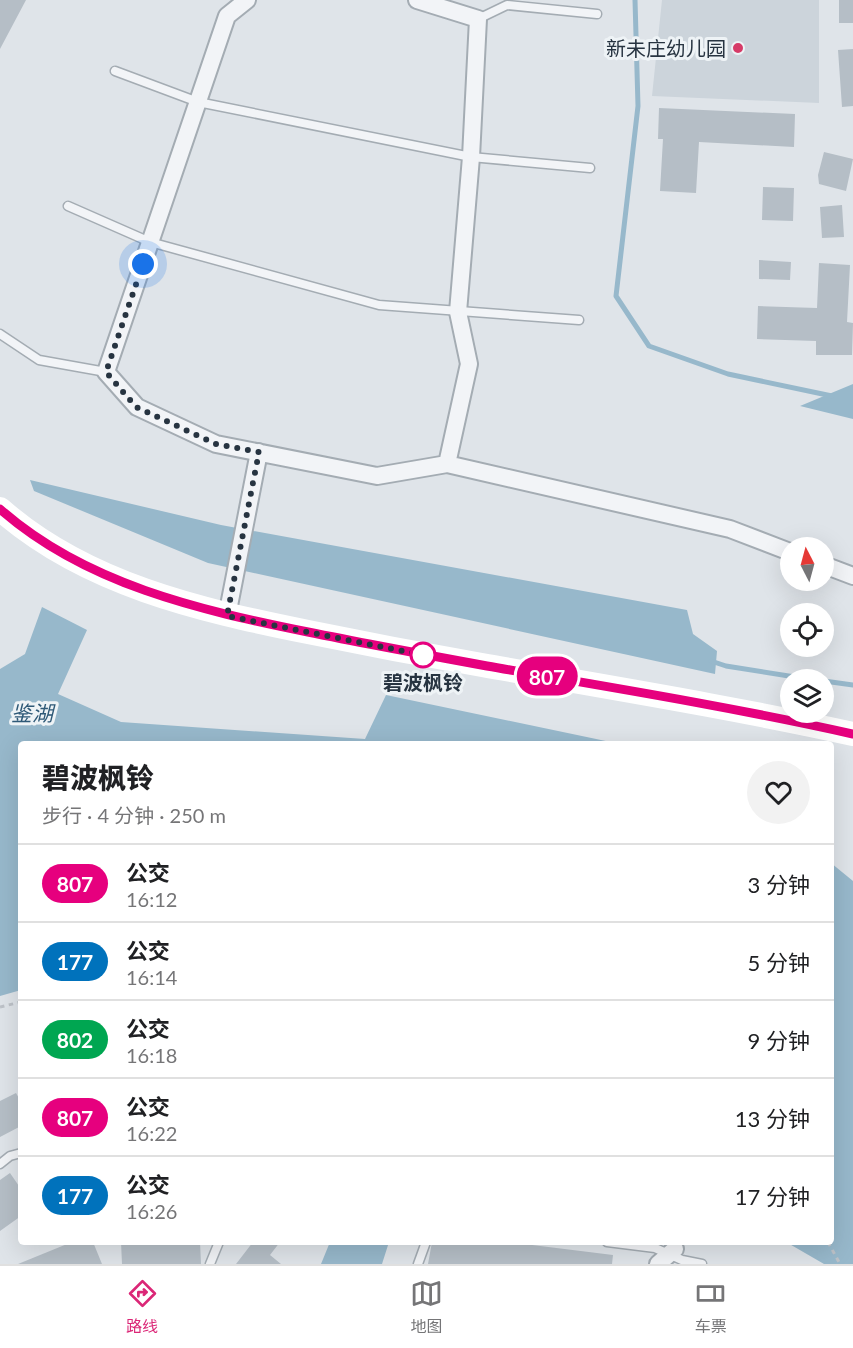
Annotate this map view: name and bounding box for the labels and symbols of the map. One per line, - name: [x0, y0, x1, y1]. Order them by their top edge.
- place label: 新未庄幼儿园: [606, 36, 726, 60]
- marker: 新未庄幼儿园: [731, 41, 745, 55]
- your location: [128, 249, 158, 279]
- north arrow: [780, 537, 834, 591]
- marker: 碧波枫铃: [410, 642, 436, 668]
- line badge: 807: [512, 656, 582, 696]
- place label: 碧波枫铃: [383, 670, 463, 694]
- water label: 鉴湖: [11, 700, 56, 725]

